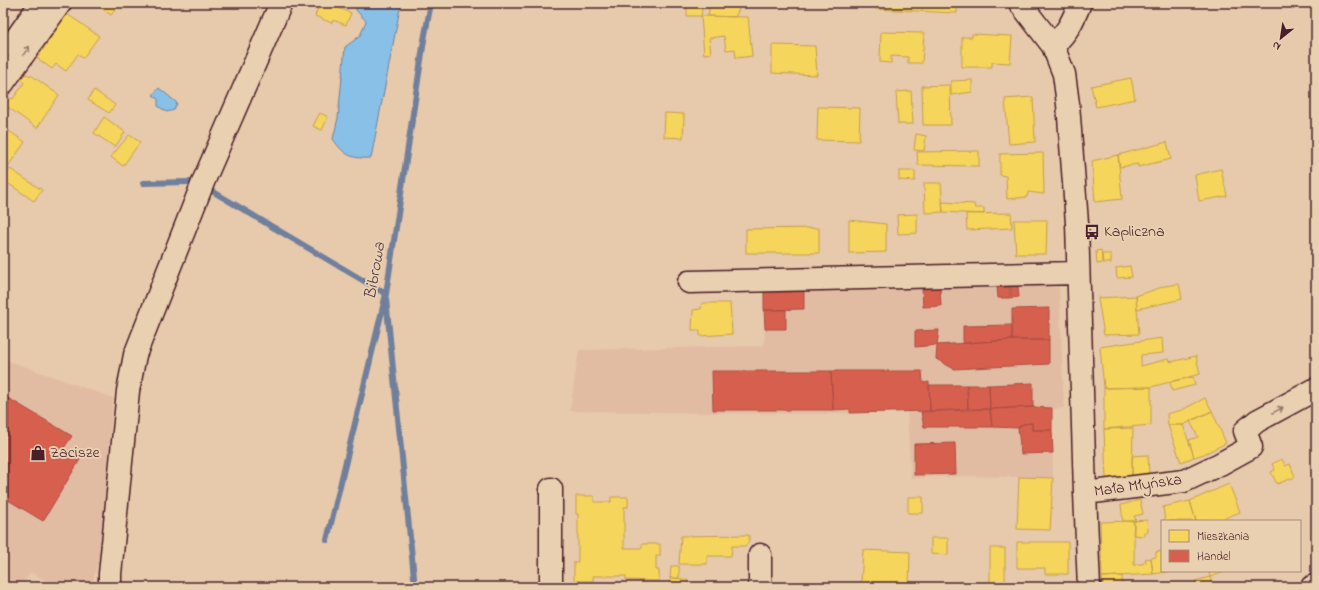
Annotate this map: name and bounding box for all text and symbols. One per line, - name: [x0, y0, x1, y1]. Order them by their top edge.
- north arrow: [1261, 18, 1301, 58]
- text: N: [1269, 37, 1284, 55]
- one-way arrow: [22, 46, 30, 57]
- place label: Kapliczna: [1104, 220, 1165, 244]
- bus stop icon: Kapliczna: [1083, 223, 1101, 241]
- water label: Bibrowa: [358, 240, 392, 302]
- one-way arrow: [1272, 405, 1284, 413]
- place label: Zacisze: [50, 441, 101, 465]
- shop icon: Zacisze: [29, 444, 47, 462]
- street label: Mała Młyńska: [1092, 468, 1184, 504]
- legend: [1161, 520, 1301, 572]
- text: Mieszkania: [1197, 528, 1249, 546]
- text: Handel: [1197, 548, 1231, 566]

